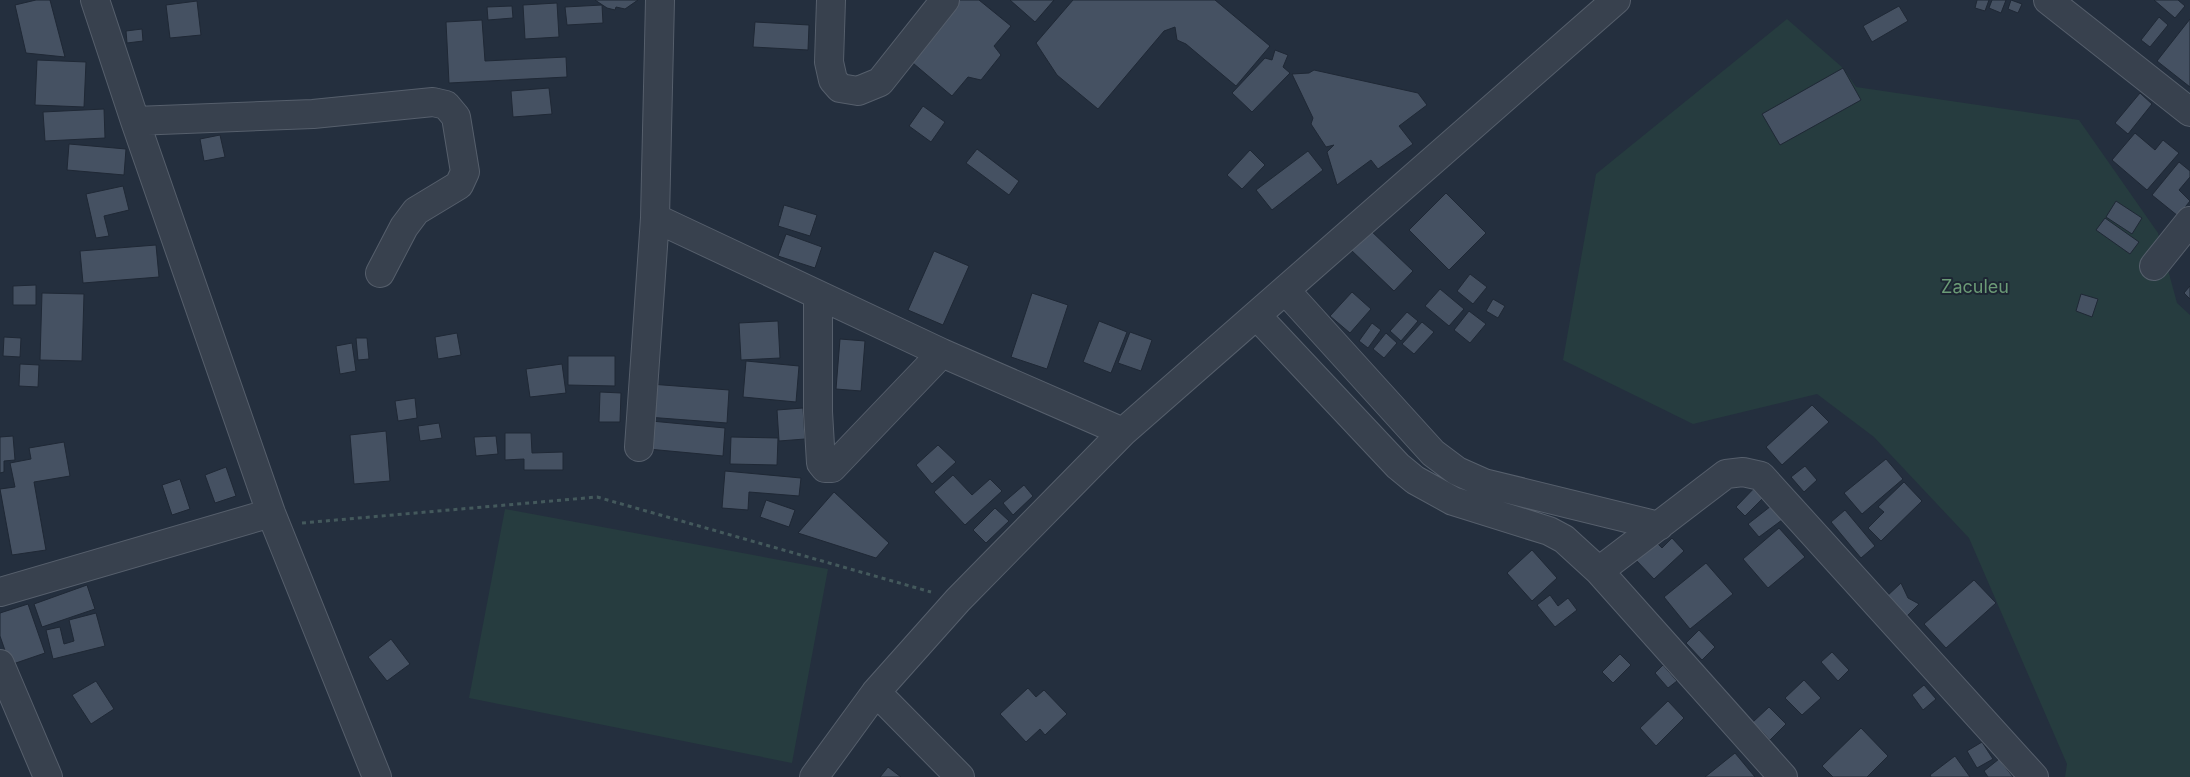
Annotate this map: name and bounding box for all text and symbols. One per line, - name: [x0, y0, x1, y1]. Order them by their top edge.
- park label: Zaculeu: [1941, 276, 2009, 297]

